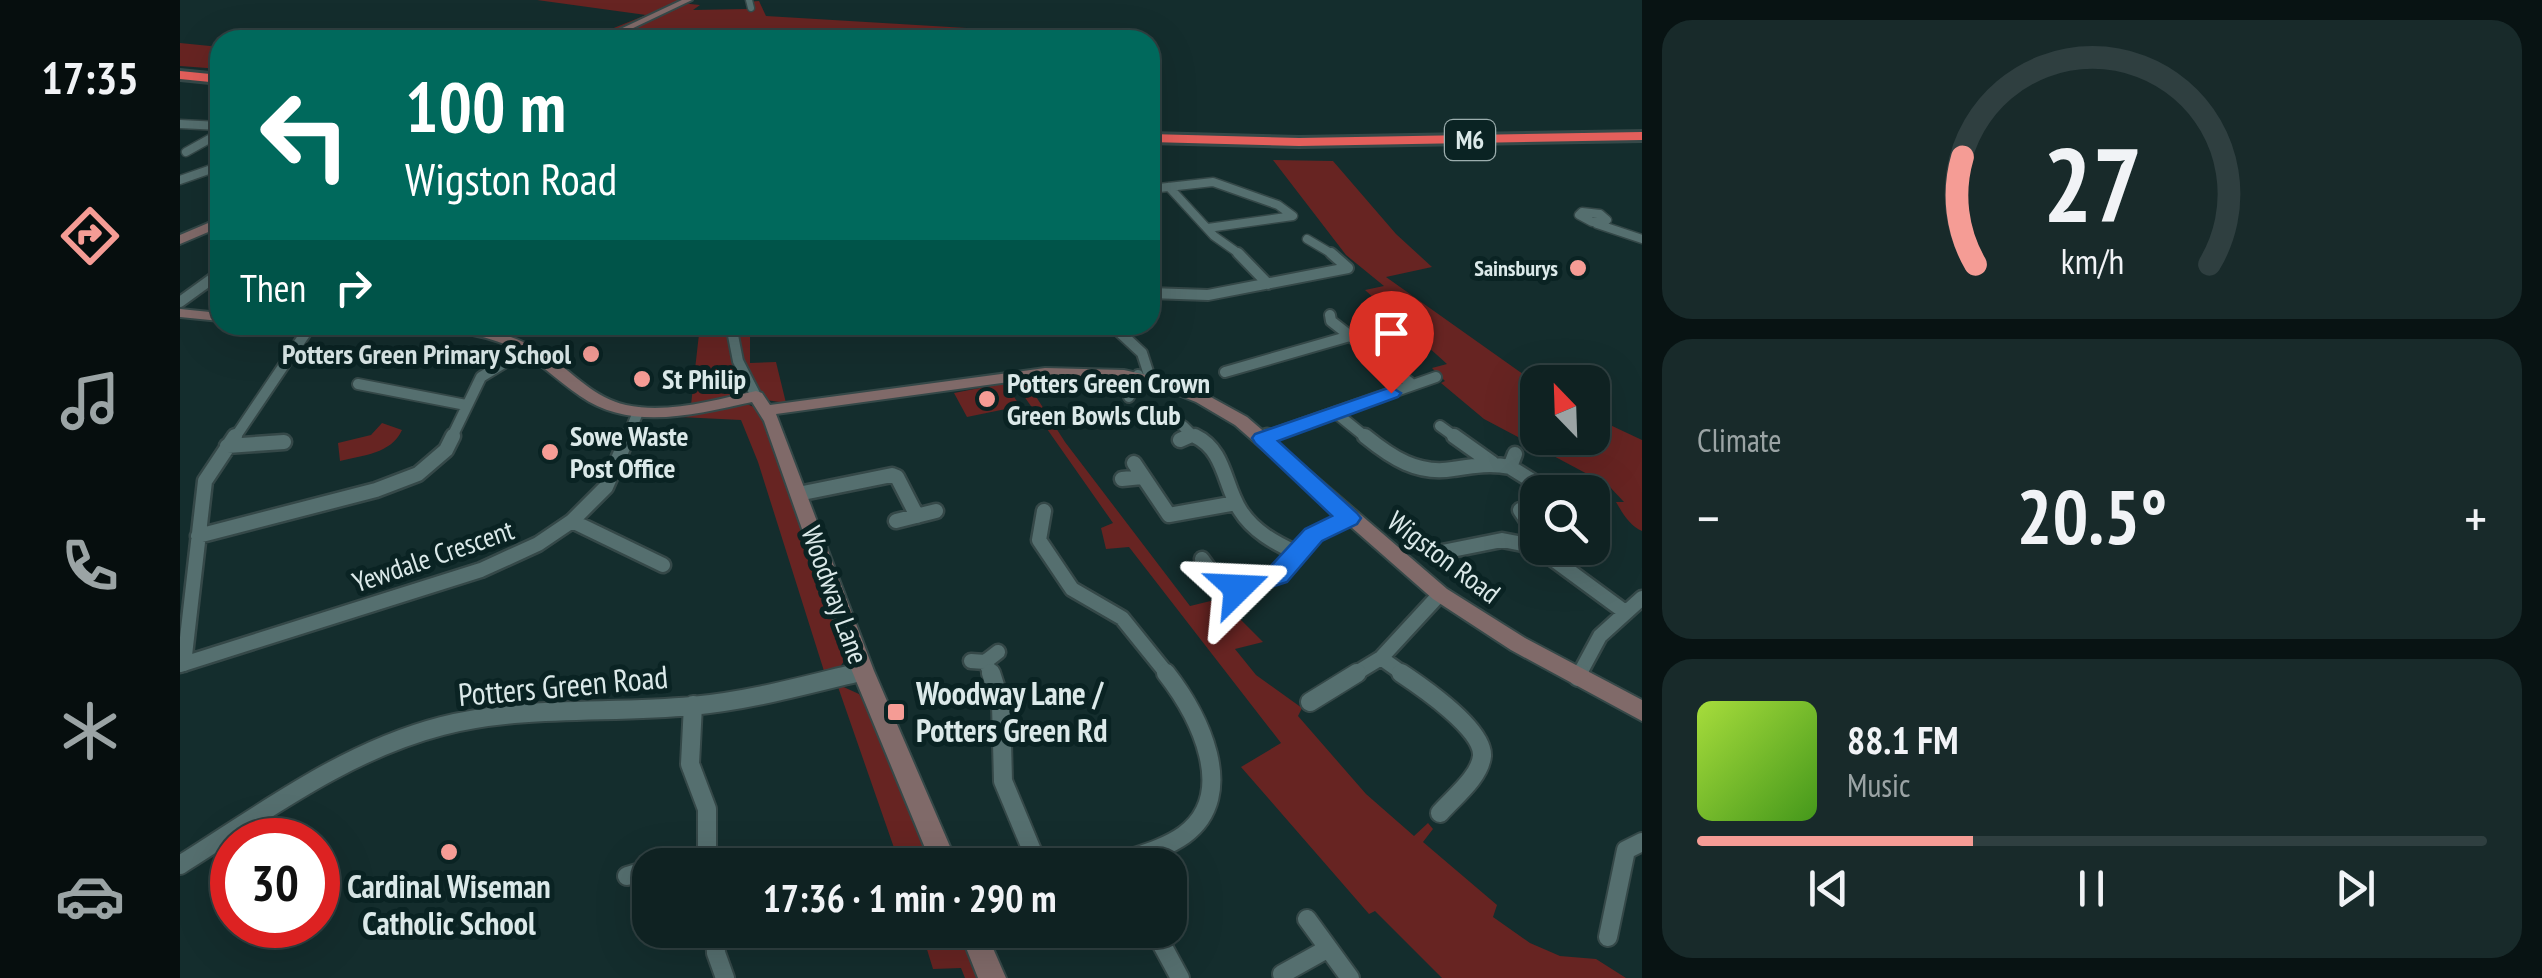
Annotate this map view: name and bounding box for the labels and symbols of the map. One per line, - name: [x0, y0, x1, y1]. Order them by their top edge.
- road number: M6: [1445, 120, 1495, 160]
- place label: Sainsburys: [1474, 254, 1558, 282]
- marker: Sainsburys: [1567, 257, 1589, 279]
- pin: [1349, 291, 1434, 394]
- place label: Potters Green Primary School: [282, 335, 571, 372]
- marker: Potters Green Primary School: [580, 343, 602, 365]
- place label: St Philip: [662, 360, 746, 397]
- place label: Potters Green Crown Green Bowls Club: [1007, 364, 1210, 433]
- north arrow: [1520, 365, 1610, 455]
- marker: St Philip: [631, 368, 653, 390]
- marker: Potters Green Crown Green Bowls Club: [976, 388, 998, 410]
- place label: Sowe Waste Post Office: [570, 417, 689, 486]
- marker: Sowe Waste Post Office: [539, 441, 561, 463]
- street label: Wigston Road: [1380, 502, 1508, 611]
- street label: Yewdale Crescent: [347, 511, 519, 600]
- street label: Woodway Lane: [793, 521, 877, 669]
- position arrow: [1186, 536, 1290, 640]
- street label: Potters Green Road: [456, 655, 670, 715]
- place label: Woodway Lane / Potters Green Rd: [915, 672, 1108, 751]
- marker: Woodway Lane / Potters Green Rd: [885, 701, 907, 723]
- speed limit sign: 30: [210, 818, 340, 948]
- marker: Cardinal Wiseman Catholic School: [438, 841, 460, 863]
- place label: Cardinal Wiseman Catholic School: [347, 865, 551, 944]

